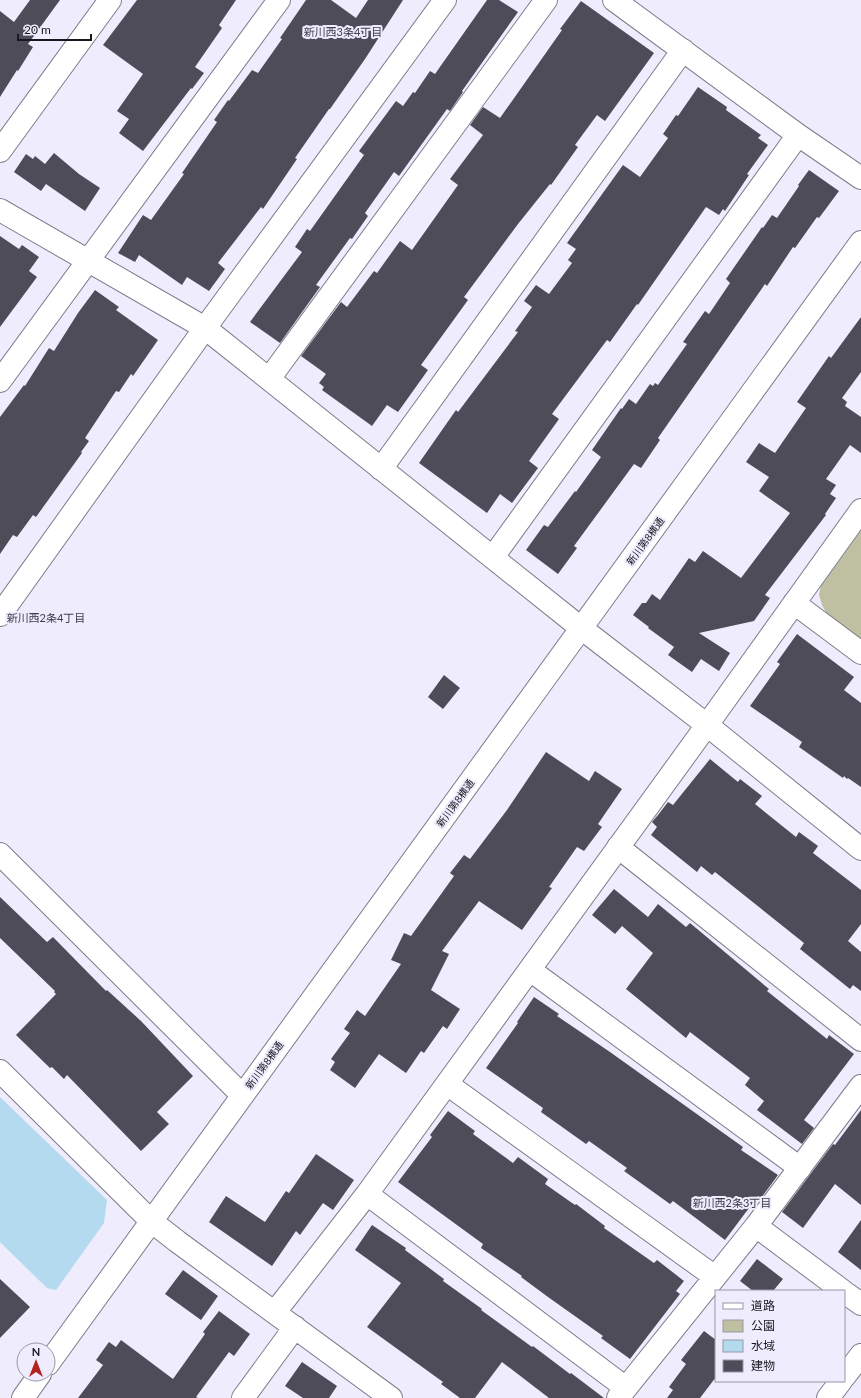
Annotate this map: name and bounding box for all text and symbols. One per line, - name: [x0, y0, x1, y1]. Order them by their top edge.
- scale bar: [18, 16, 91, 42]
- text: 20 m: [24, 22, 51, 37]
- district label: 新川西3条4丁目: [304, 25, 382, 38]
- street label: 新川第8横通: [624, 515, 666, 567]
- district label: 新川西2条4丁目: [7, 611, 85, 624]
- street label: 新川第8横通: [434, 777, 476, 829]
- street label: 新川第8横通: [243, 1039, 285, 1091]
- district label: 新川西2条3丁目: [693, 1196, 771, 1209]
- legend: [715, 1290, 845, 1382]
- text: 道路: [751, 1298, 775, 1313]
- text: 公園: [751, 1318, 775, 1333]
- text: 水域: [751, 1338, 775, 1353]
- north arrow: [16, 1342, 56, 1382]
- text: N: [32, 1345, 40, 1358]
- text: 建物: [751, 1358, 775, 1373]

